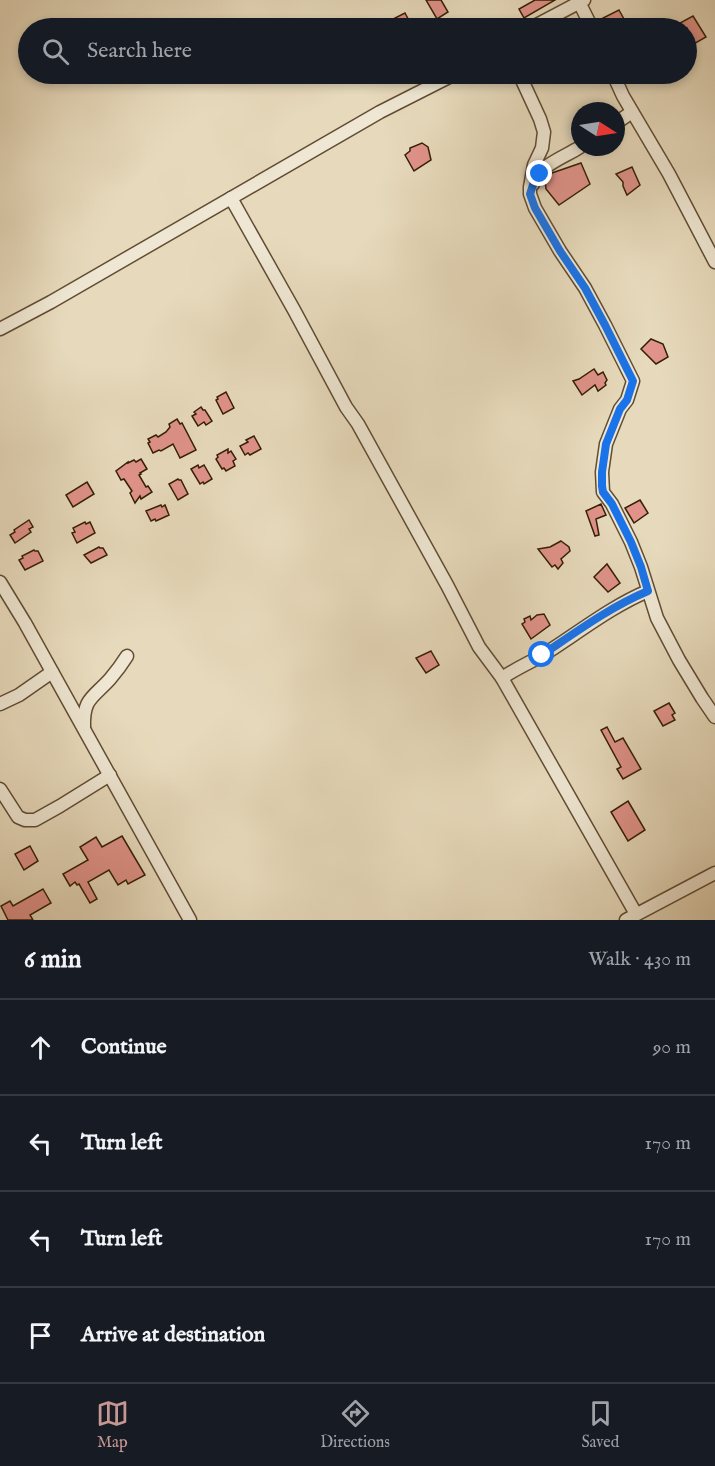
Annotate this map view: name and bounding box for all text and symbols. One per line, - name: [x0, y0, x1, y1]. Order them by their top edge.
- search box: [18, 18, 697, 84]
- icon: search: [39, 35, 72, 68]
- text: Search here: [87, 37, 192, 65]
- north arrow: [571, 102, 625, 156]
- route end: [526, 160, 552, 186]
- route start: [528, 641, 554, 667]
- text: 6 min: [24, 943, 82, 976]
- text: Walk · 430 m: [588, 947, 691, 972]
- icon: ahead: [24, 1031, 57, 1064]
- text: Continue: [81, 1033, 167, 1061]
- text: 90 m: [653, 1035, 691, 1060]
- icon: left: [24, 1127, 57, 1160]
- text: Turn left: [81, 1129, 163, 1157]
- text: 170 m: [645, 1131, 691, 1156]
- icon: left: [24, 1223, 57, 1256]
- text: Turn left: [81, 1225, 163, 1253]
- text: 170 m: [645, 1227, 691, 1252]
- icon: arrive: [24, 1319, 57, 1352]
- text: Arrive at destination: [81, 1321, 265, 1349]
- tab: Map: [96, 1397, 129, 1453]
- tab: Directions: [320, 1397, 390, 1453]
- tab: Saved: [581, 1397, 619, 1453]

